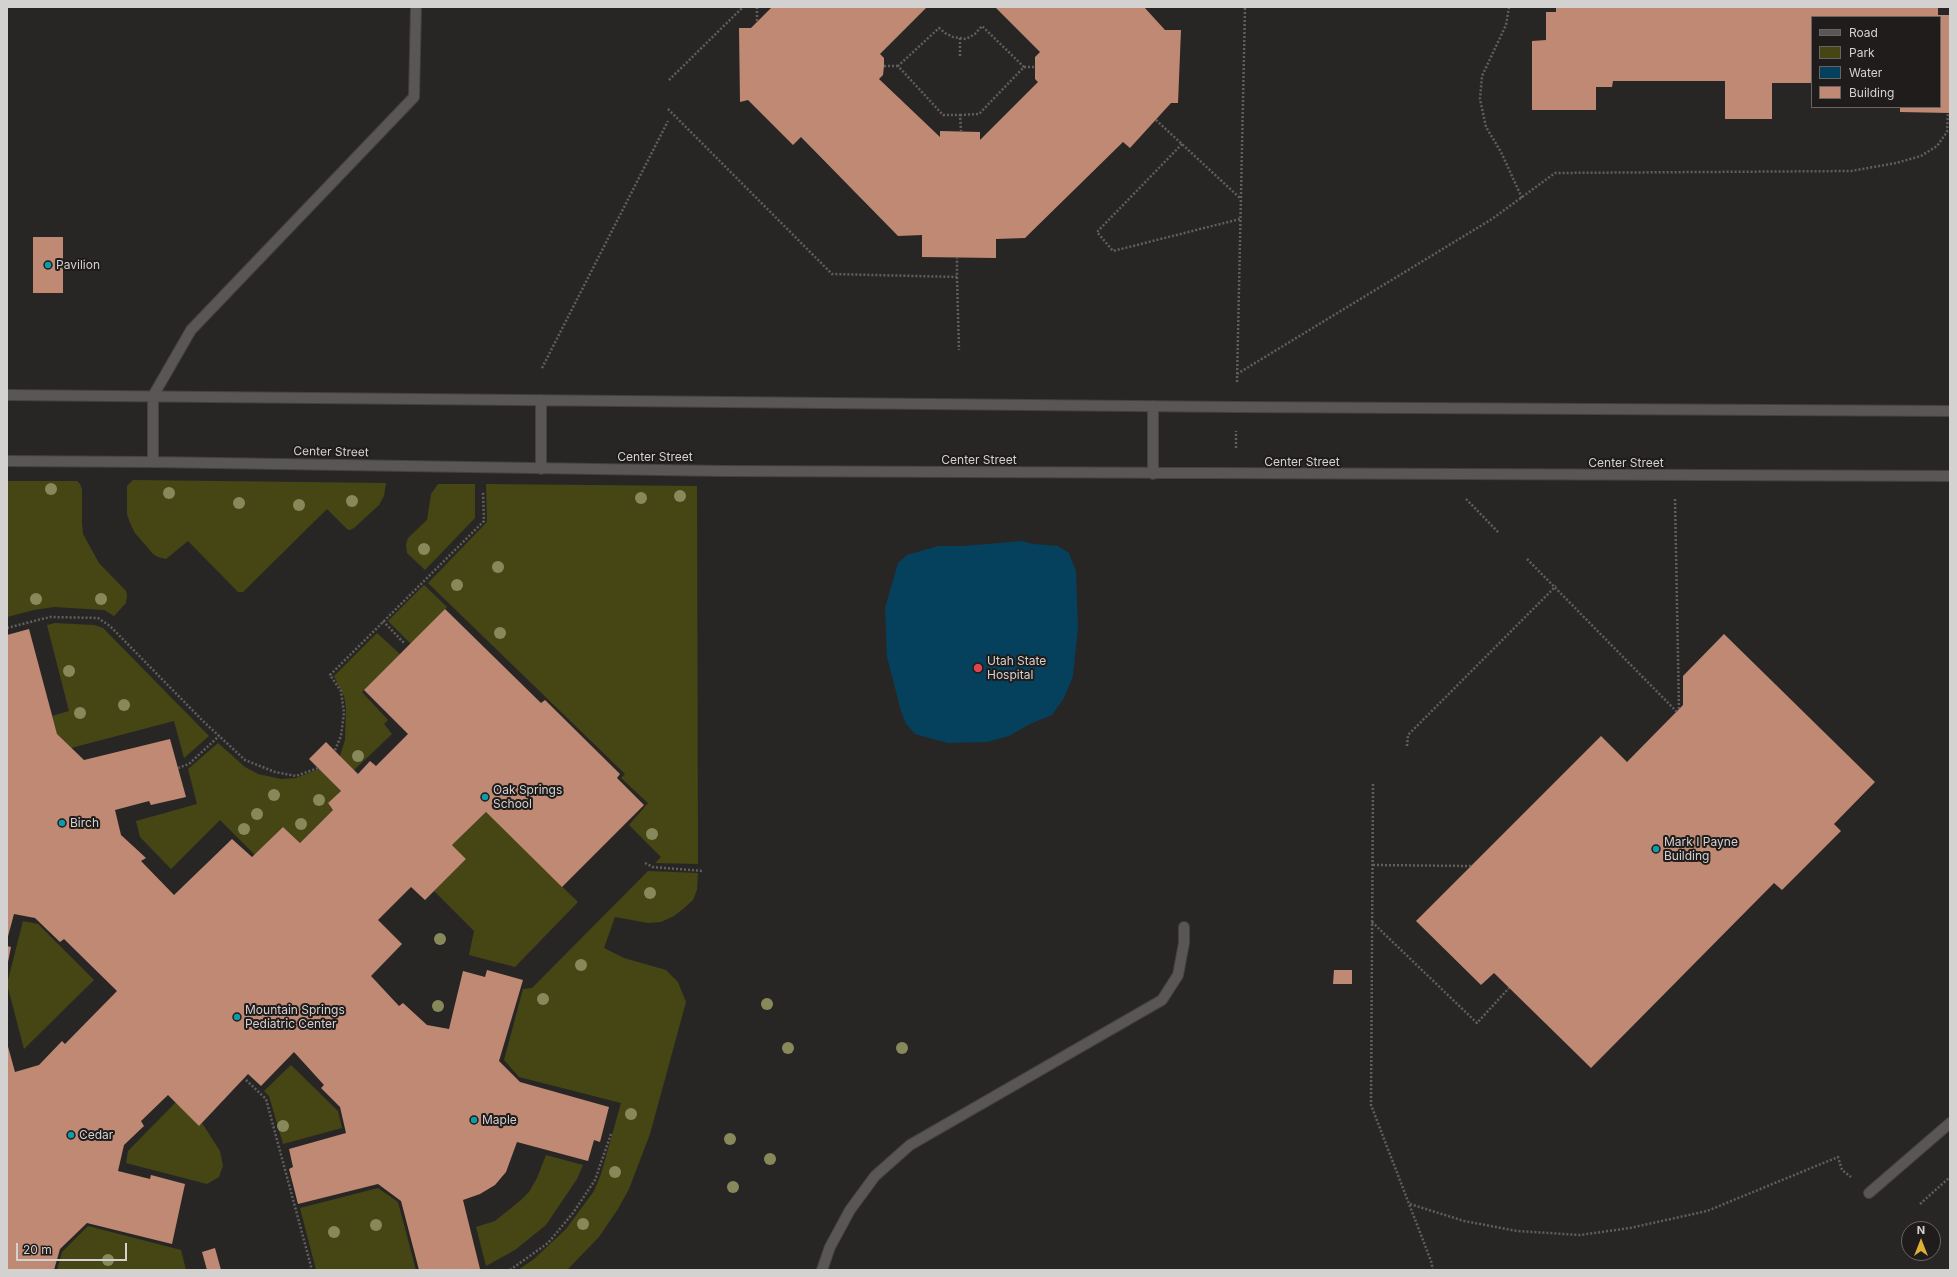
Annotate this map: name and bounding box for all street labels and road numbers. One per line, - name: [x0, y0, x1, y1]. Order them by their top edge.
- street label: Center Street: [293, 444, 369, 460]
- street label: Center Street: [617, 450, 693, 464]
- street label: Center Street: [941, 453, 1017, 467]
- street label: Center Street: [1264, 455, 1340, 469]
- street label: Center Street: [1588, 456, 1664, 470]

